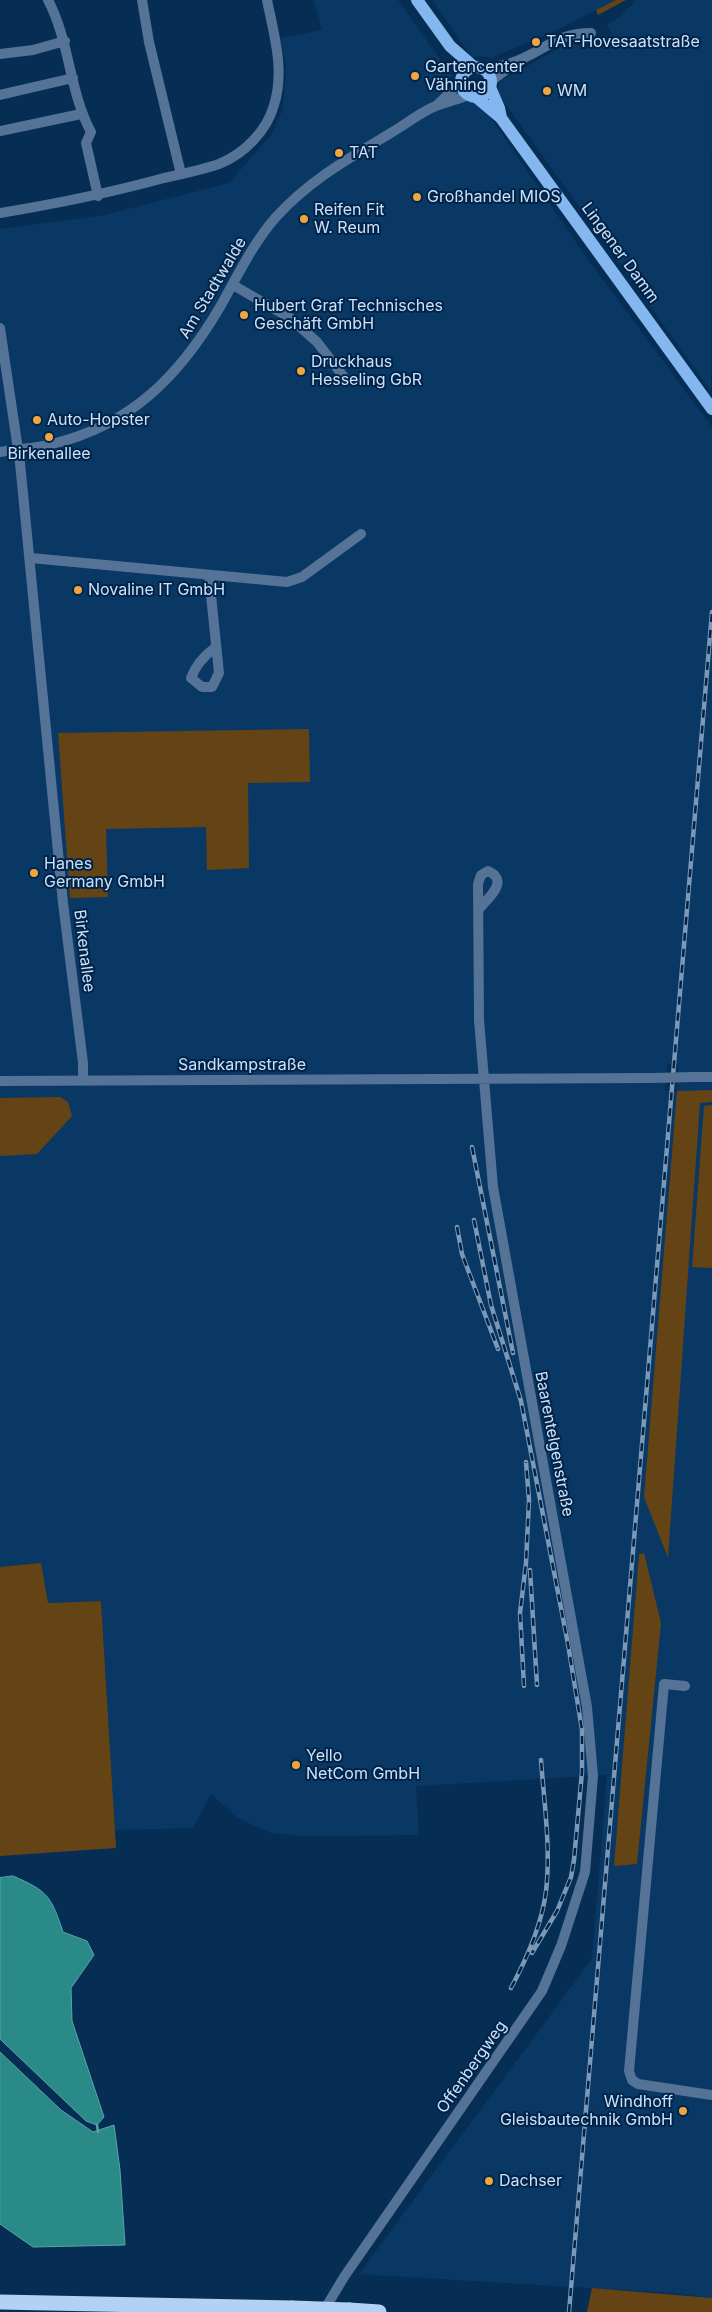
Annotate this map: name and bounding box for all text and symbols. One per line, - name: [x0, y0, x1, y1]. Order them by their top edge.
- place label: TAT-Hovesaatstraße: [546, 32, 700, 52]
- marker: TAT-Hovesaatstraße: [530, 36, 542, 48]
- place label: Gartencenter Vähning: [425, 57, 524, 95]
- marker: Gartencenter Vähning: [409, 70, 421, 82]
- place label: WM: [557, 81, 587, 101]
- marker: WM: [541, 85, 553, 97]
- place label: TAT: [349, 143, 378, 163]
- marker: TAT: [333, 147, 345, 159]
- place label: Großhandel MIOS: [427, 187, 561, 207]
- marker: Großhandel MIOS: [411, 191, 423, 203]
- street label: Lingener Damm: [577, 199, 663, 307]
- place label: Reifen Fit W. Reum: [314, 200, 385, 238]
- marker: Reifen Fit W. Reum: [298, 213, 310, 225]
- street label: Am Stadtwalde: [175, 234, 251, 342]
- place label: Hubert Graf Technisches Geschäft GmbH: [254, 296, 443, 334]
- marker: Hubert Graf Technisches Geschäft GmbH: [238, 309, 250, 321]
- place label: Druckhaus Hesseling GbR: [311, 352, 422, 390]
- marker: Druckhaus Hesseling GbR: [295, 365, 307, 377]
- place label: Auto-Hopster: [47, 410, 150, 430]
- marker: Auto-Hopster: [31, 414, 43, 426]
- marker: Birkenallee: [43, 431, 55, 443]
- place label: Birkenallee: [7, 444, 91, 464]
- place label: Novaline IT GmbH: [88, 580, 225, 600]
- marker: Novaline IT GmbH: [72, 584, 84, 596]
- place label: Hanes Germany GmbH: [44, 854, 165, 892]
- marker: Hanes Germany GmbH: [28, 867, 40, 879]
- street label: Birkenallee: [69, 909, 99, 993]
- street label: Sandkampstraße: [178, 1055, 306, 1075]
- street label: Baarentelgenstraße: [530, 1370, 578, 1518]
- place label: Yello NetCom GmbH: [306, 1746, 420, 1784]
- marker: Yello NetCom GmbH: [290, 1759, 302, 1771]
- street label: Offenbergweg: [433, 2017, 511, 2117]
- place label: Windhoff Gleisbautechnik GmbH: [500, 2092, 673, 2130]
- marker: Windhoff Gleisbautechnik GmbH: [677, 2105, 689, 2117]
- place label: Dachser: [499, 2171, 562, 2191]
- marker: Dachser: [483, 2175, 495, 2187]

